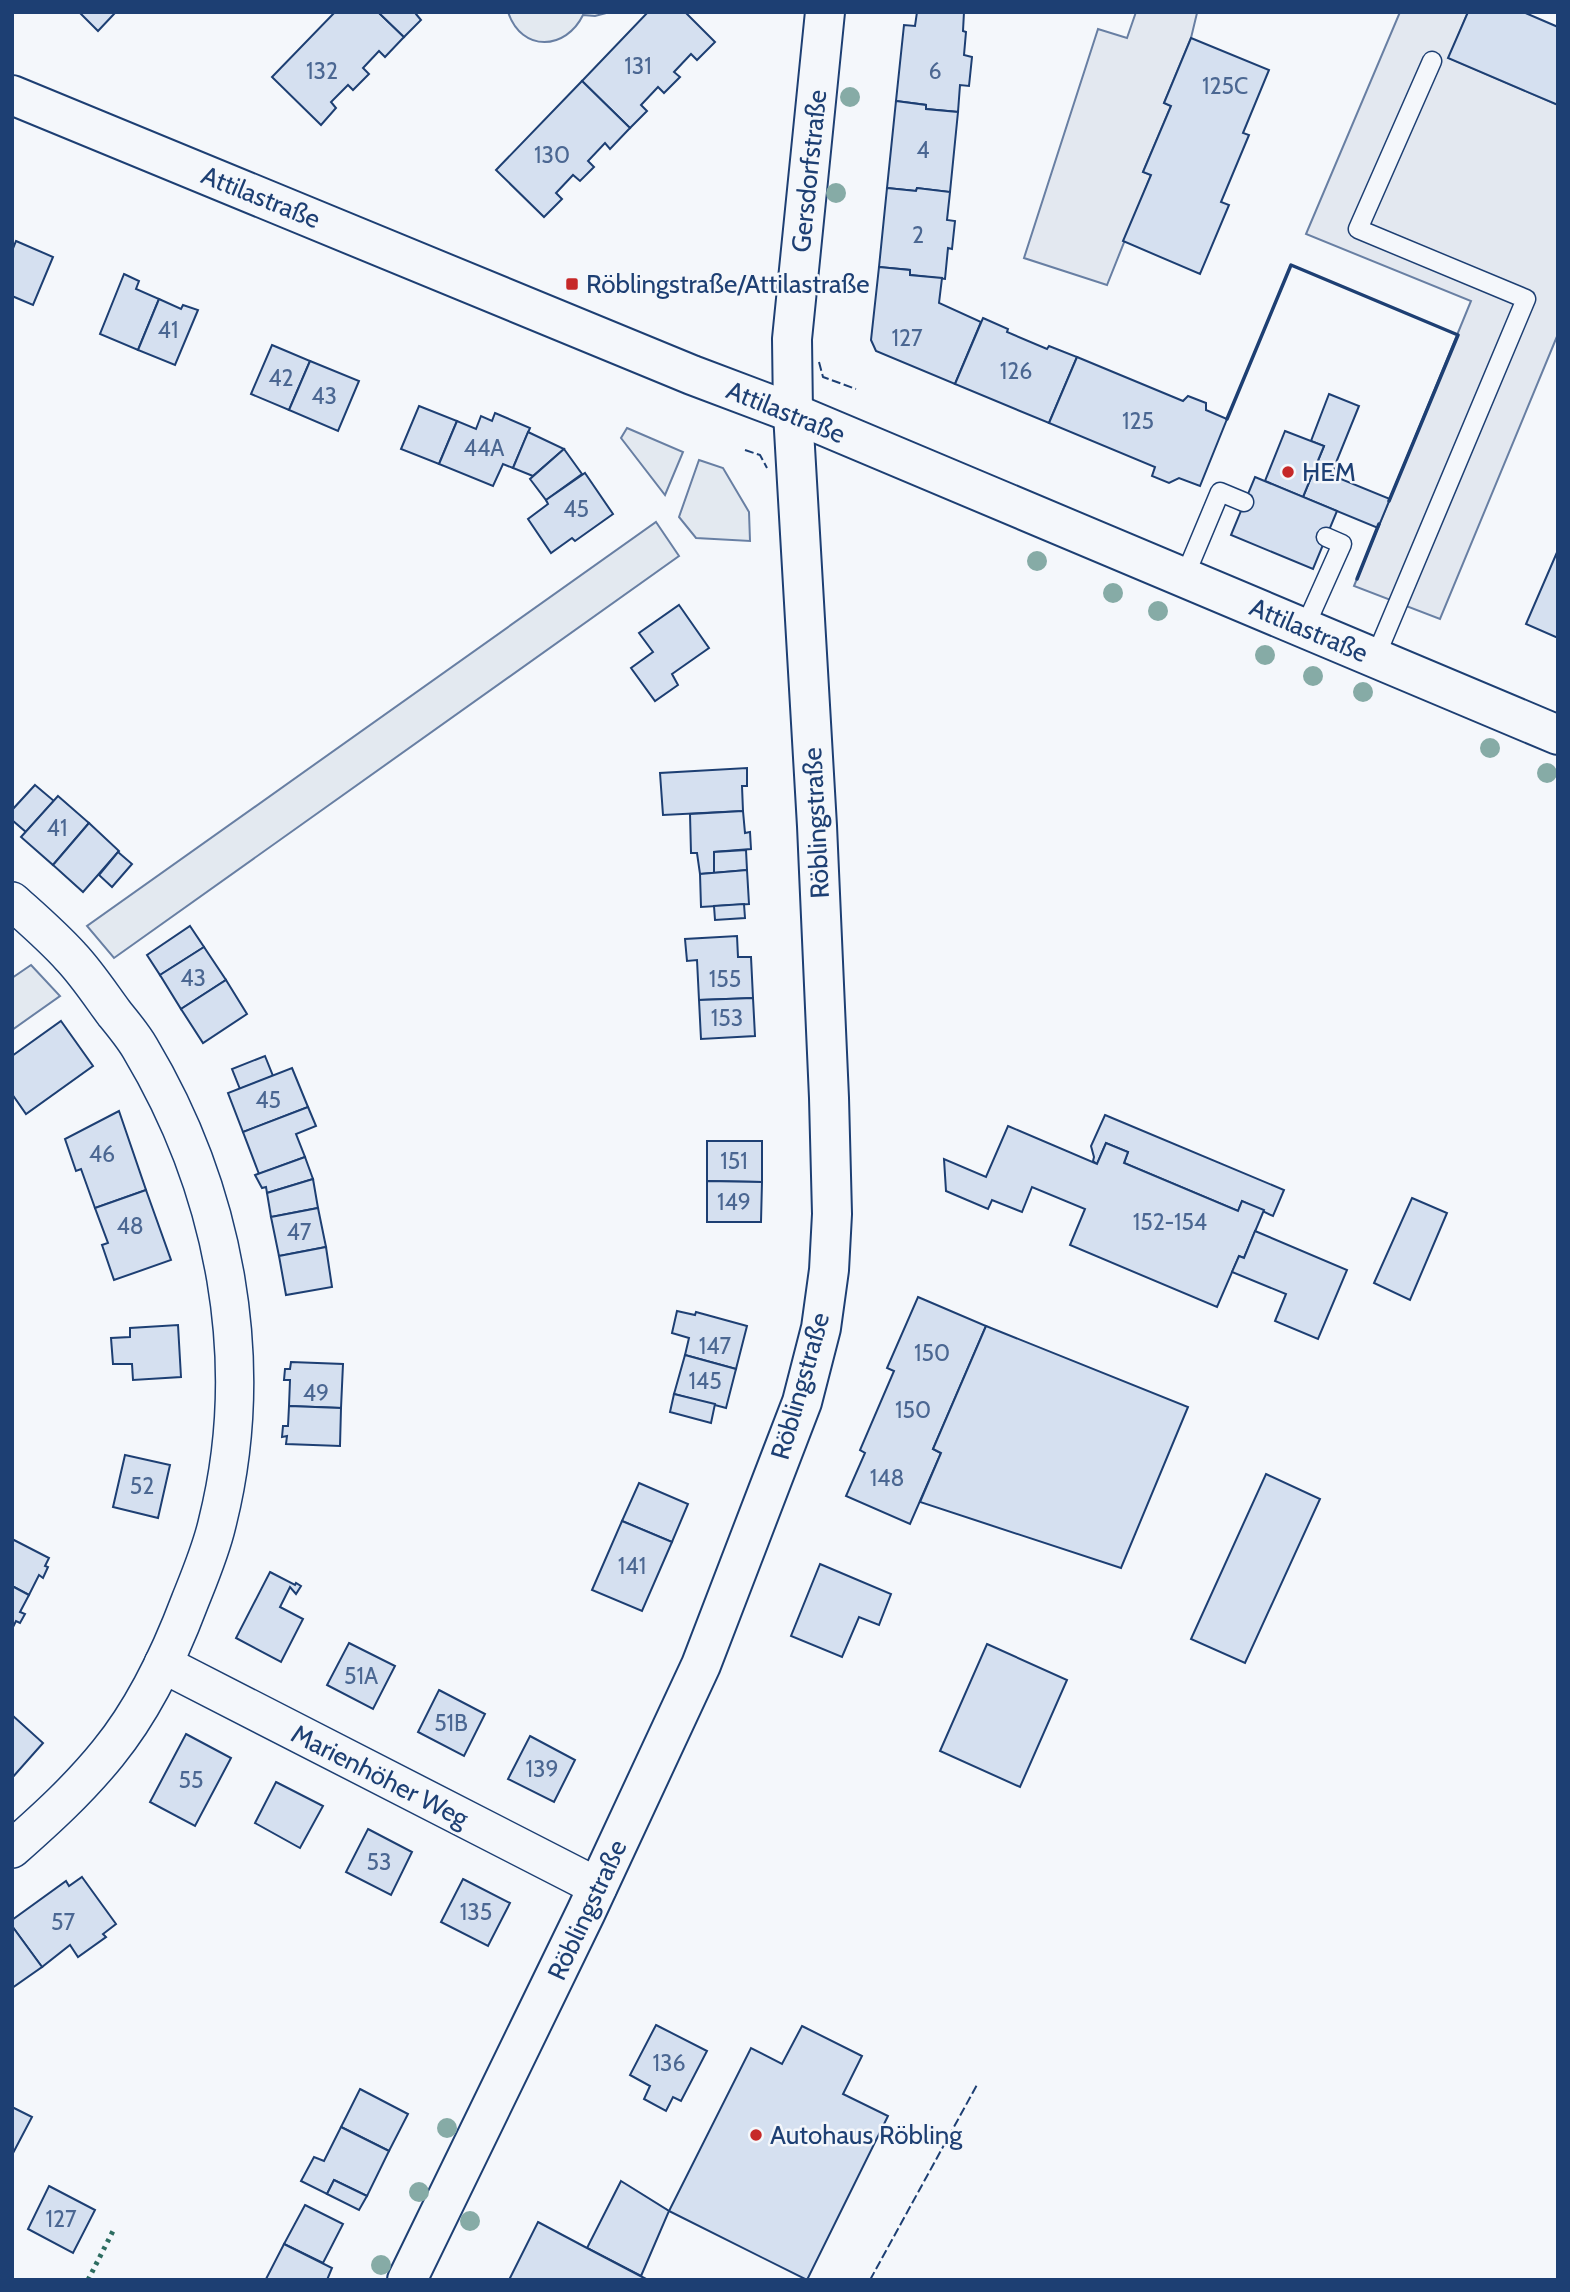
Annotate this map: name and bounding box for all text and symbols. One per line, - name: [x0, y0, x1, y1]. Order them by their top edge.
- house number: 131: [624, 52, 652, 80]
- house number: 132: [306, 57, 338, 85]
- house number: 6: [928, 57, 942, 85]
- house number: 125C: [1202, 72, 1248, 100]
- street label: Gersdorfstraße: [785, 88, 833, 254]
- house number: 4: [916, 136, 930, 164]
- house number: 130: [534, 141, 570, 169]
- street label: Attilastraße: [197, 159, 325, 235]
- house number: 2: [912, 221, 924, 249]
- place label: Röblingstraße/Attilastraße: [586, 268, 870, 300]
- marker: Röblingstraße/Attilastraße: [564, 276, 580, 292]
- house number: 41: [158, 316, 178, 344]
- house number: 127: [891, 324, 923, 352]
- house number: 126: [1000, 357, 1032, 385]
- house number: 42: [268, 364, 294, 392]
- street label: Attilastraße: [722, 374, 850, 450]
- house number: 43: [311, 382, 337, 410]
- house number: 125: [1122, 407, 1154, 435]
- house number: 44A: [464, 434, 504, 462]
- place label: HEM: [1302, 456, 1356, 488]
- marker: HEM: [1280, 464, 1296, 480]
- house number: 45: [563, 495, 589, 523]
- street label: Attilastraße: [1245, 591, 1373, 669]
- street label: Röblingstraße: [796, 747, 836, 899]
- house number: 41: [47, 814, 67, 842]
- house number: 43: [180, 964, 206, 992]
- house number: 155: [709, 965, 741, 993]
- house number: 153: [711, 1004, 743, 1032]
- house number: 45: [255, 1086, 281, 1114]
- house number: 46: [89, 1140, 115, 1168]
- house number: 151: [720, 1147, 748, 1175]
- house number: 149: [717, 1188, 751, 1216]
- house number: 152-154: [1133, 1208, 1207, 1236]
- house number: 48: [116, 1212, 144, 1240]
- house number: 47: [287, 1218, 312, 1246]
- street label: Röblingstraße: [764, 1309, 836, 1463]
- house number: 147: [699, 1332, 732, 1360]
- house number: 150: [914, 1339, 950, 1367]
- house number: 145: [688, 1367, 722, 1395]
- house number: 49: [303, 1379, 329, 1407]
- house number: 150: [895, 1396, 931, 1424]
- house number: 148: [870, 1464, 904, 1492]
- house number: 52: [130, 1472, 154, 1500]
- house number: 141: [618, 1552, 646, 1580]
- house number: 51A: [344, 1662, 378, 1690]
- house number: 51B: [434, 1709, 468, 1737]
- street label: Marienhöher Weg: [286, 1718, 475, 1835]
- house number: 139: [525, 1755, 559, 1783]
- house number: 55: [179, 1766, 203, 1794]
- street label: Röblingstraße: [541, 1835, 633, 1985]
- house number: 53: [367, 1848, 391, 1876]
- house number: 135: [460, 1898, 492, 1926]
- house number: 57: [51, 1908, 75, 1936]
- house number: 136: [652, 2049, 686, 2077]
- place label: Autohaus Röbling: [770, 2119, 963, 2151]
- marker: Autohaus Röbling: [748, 2127, 764, 2143]
- house number: 127: [45, 2205, 77, 2233]

